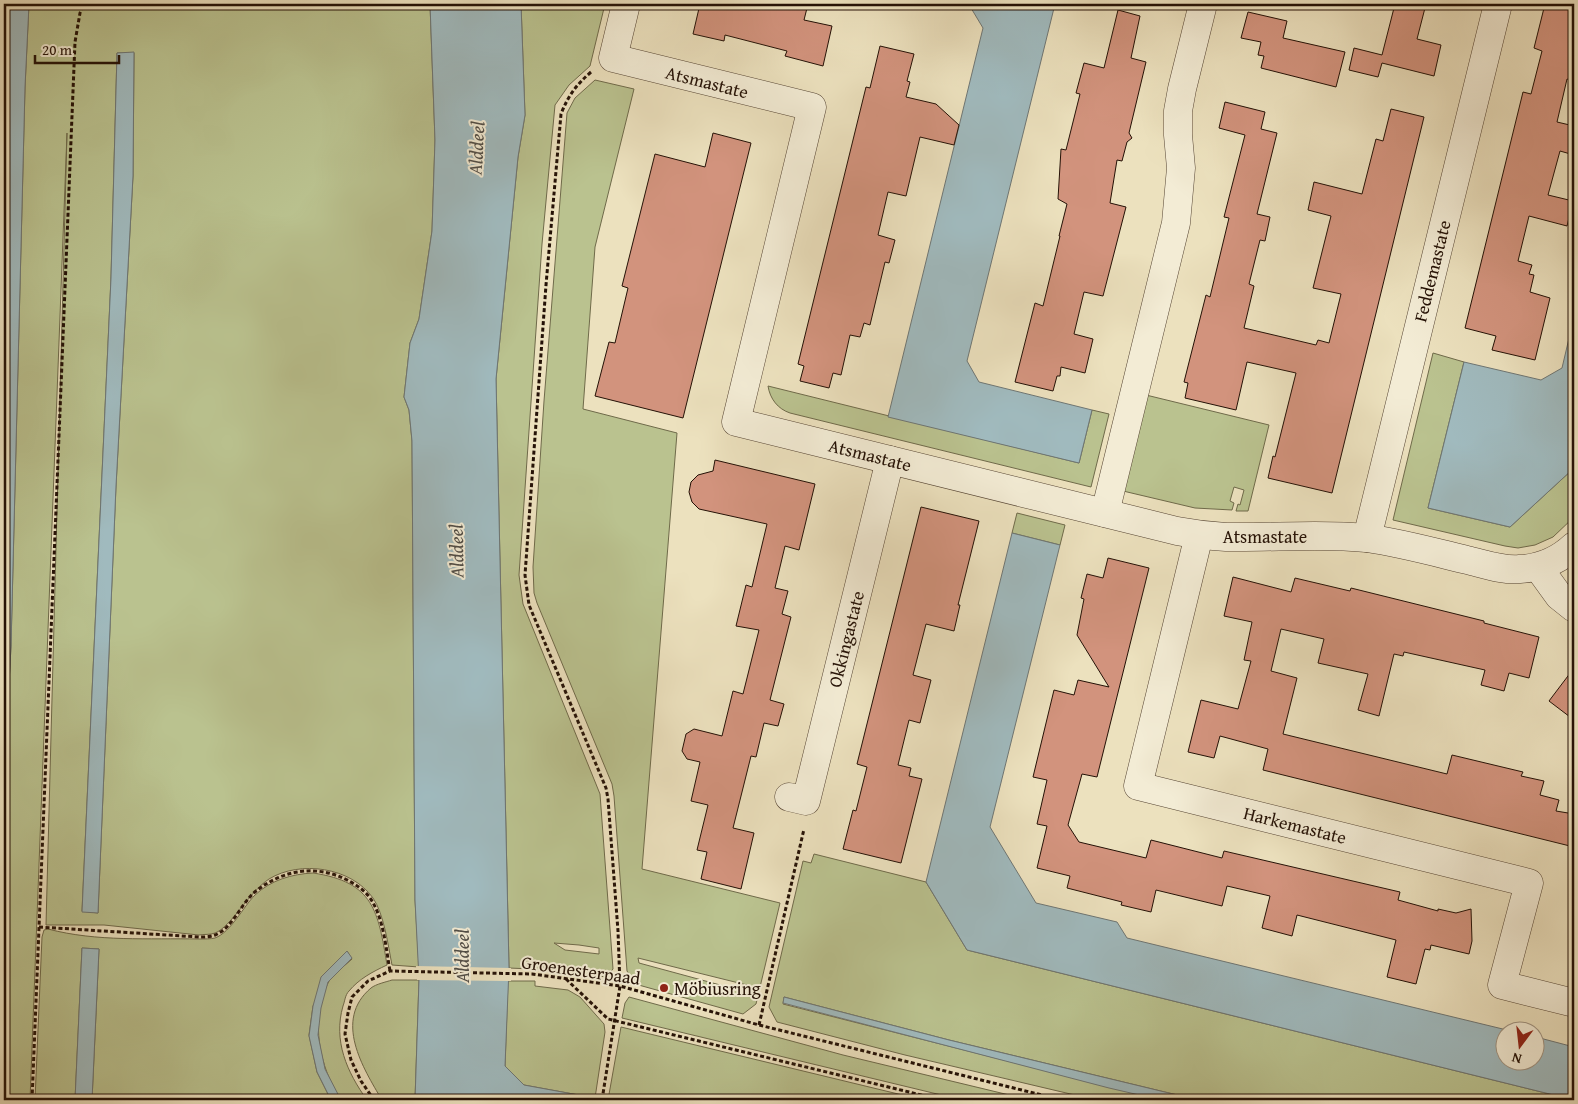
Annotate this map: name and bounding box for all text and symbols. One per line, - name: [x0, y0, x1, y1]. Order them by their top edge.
- scale bar: [35, 32, 119, 64]
- text: 20 m: [42, 39, 73, 60]
- street label: Atsmastate: [663, 59, 751, 105]
- water label: Alddeel: [461, 120, 491, 177]
- street label: Feddemastate: [1406, 217, 1458, 325]
- street label: Atsmastate: [826, 432, 914, 478]
- street label: Atsmastate: [1223, 523, 1307, 550]
- water label: Alddeel: [442, 524, 470, 579]
- street label: Okkingastate: [821, 588, 871, 690]
- street label: Harkemastate: [1241, 799, 1349, 851]
- water label: Alddeel: [448, 929, 476, 984]
- street label: Groenesterpaad: [520, 948, 643, 992]
- place label: Möbiusring: [674, 975, 761, 1002]
- marker: Möbiusring: [658, 982, 670, 994]
- north arrow: [1496, 1022, 1546, 1072]
- text: N: [1509, 1048, 1524, 1069]

